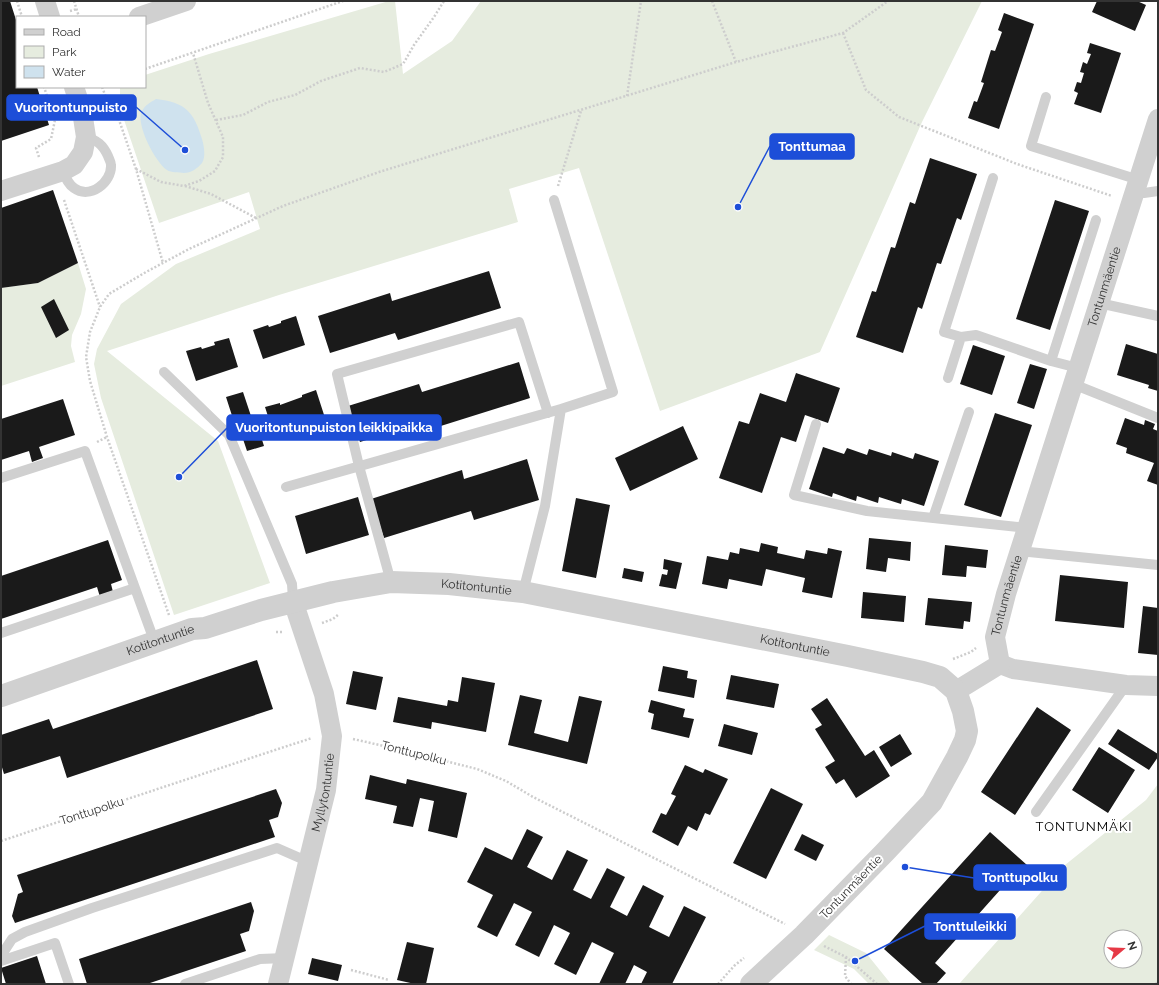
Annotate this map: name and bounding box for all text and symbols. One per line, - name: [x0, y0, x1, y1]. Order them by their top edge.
- legend: [16, 16, 146, 88]
- text: Road: [52, 25, 81, 39]
- text: Park: [52, 45, 77, 59]
- text: Water: [52, 65, 86, 79]
- callout: Vuoritontunpuisto: [7, 95, 136, 120]
- text: Vuoritontunpuisto: [15, 100, 127, 115]
- callout: Tonttumaa: [770, 134, 854, 159]
- text: Tonttumaa: [778, 139, 846, 154]
- street label: Tontunmäentie: [1085, 245, 1124, 329]
- callout: Vuoritontunpuiston leikkipaikka: [227, 415, 441, 440]
- text: Vuoritontunpuiston leikkipaikka: [235, 420, 433, 435]
- street label: Tontunmäentie: [989, 554, 1025, 638]
- street label: Kotitontuntie: [441, 577, 512, 598]
- street label: Kotitontuntie: [125, 622, 196, 658]
- street label: Kotitontuntie: [759, 632, 831, 659]
- street label: Tonttupolku: [380, 738, 448, 768]
- street label: Myllytontuntie: [309, 752, 337, 833]
- street label: Tonttupolku: [58, 794, 126, 828]
- district label: TONTUNMÄKI: [1036, 818, 1132, 834]
- street label: Tontunmäentie: [817, 852, 885, 922]
- callout: Tonttupolku: [974, 865, 1066, 890]
- text: Tonttupolku: [982, 870, 1058, 885]
- callout: Tonttuleikki: [925, 914, 1015, 939]
- text: Tonttuleikki: [933, 919, 1007, 934]
- north arrow: [1103, 929, 1143, 969]
- text: N: [1124, 940, 1139, 952]

